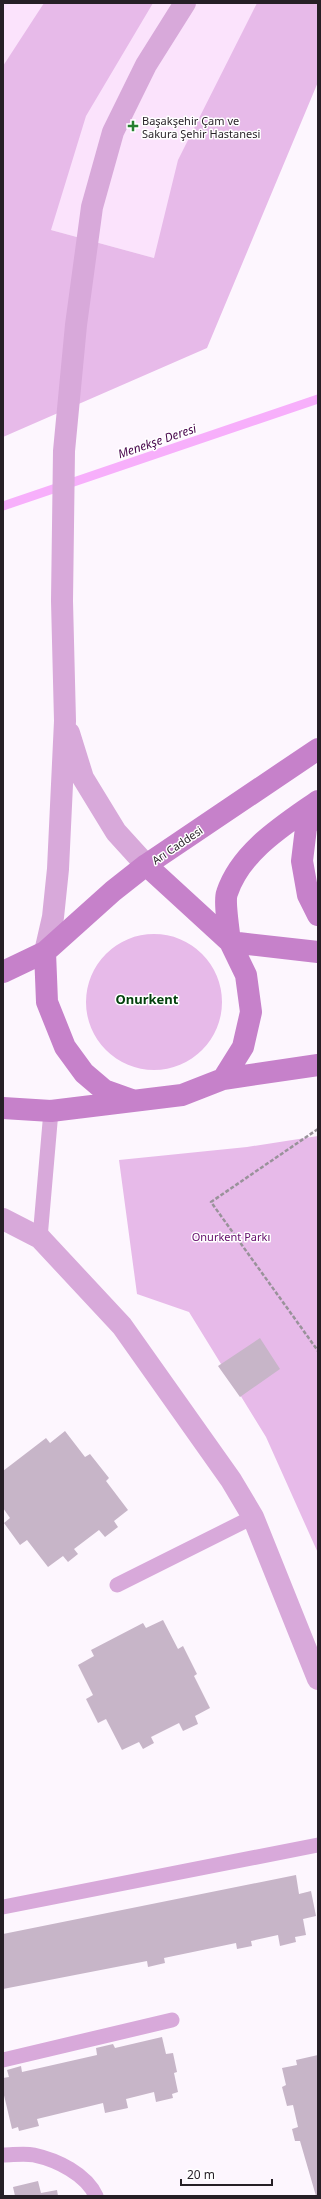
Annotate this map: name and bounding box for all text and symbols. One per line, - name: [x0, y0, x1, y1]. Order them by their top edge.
- place label: Başakşehir Çam ve Sakura Şehir Hastanesi: [142, 113, 260, 141]
- marker: Başakşehir Çam ve Sakura Şehir Hastanesi: [127, 120, 139, 132]
- water label: Menekşe Deresi: [115, 419, 199, 462]
- street label: Arı Caddesi: [149, 823, 205, 867]
- district label: Onurkent: [116, 990, 179, 1008]
- park label: Onurkent Parkı: [192, 1229, 270, 1244]
- scale bar: [181, 2161, 272, 2187]
- text: 20 m: [187, 2166, 215, 2183]

